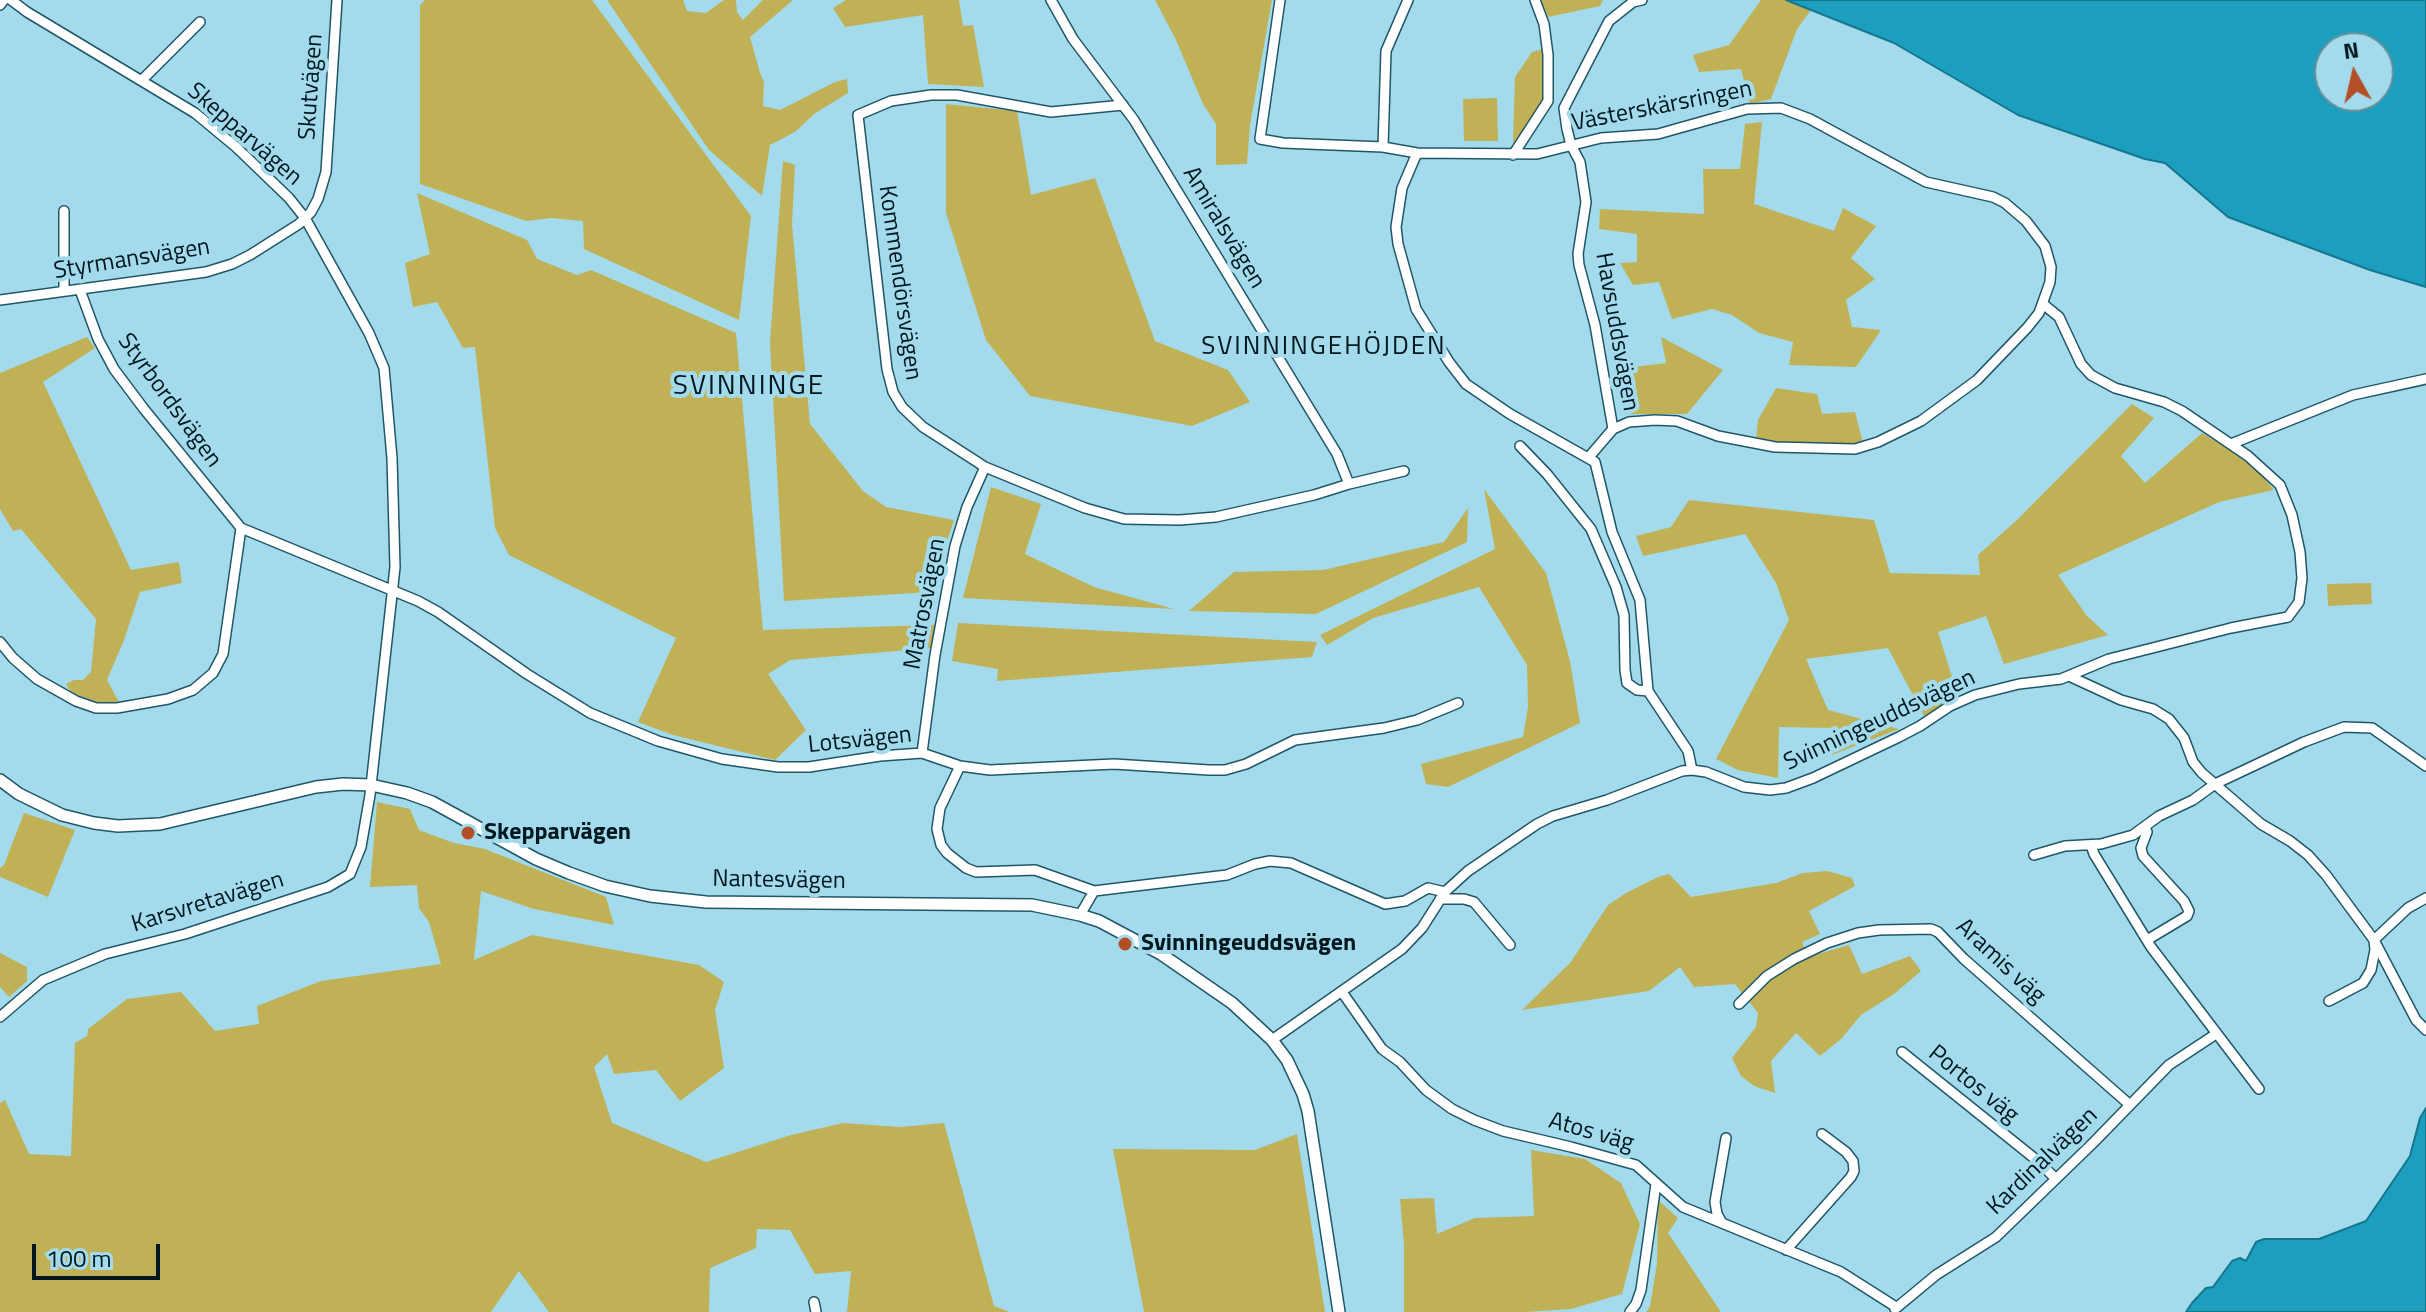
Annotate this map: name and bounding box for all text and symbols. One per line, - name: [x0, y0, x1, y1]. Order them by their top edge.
- north arrow: [2314, 32, 2394, 112]
- text: N: [2341, 32, 2361, 68]
- street label: Skutvägen: [294, 33, 330, 141]
- street label: Västerskärsringen: [1569, 75, 1755, 139]
- street label: Skepparvägen: [181, 77, 307, 193]
- street label: Amiralsvägen: [1175, 162, 1271, 294]
- street label: Kommendörsvägen: [871, 184, 927, 382]
- street label: Styrmansvägen: [52, 233, 212, 287]
- street label: Havsuddsvägen: [1588, 250, 1644, 414]
- street label: Styrbordsvägen: [111, 328, 227, 474]
- district label: SVINNINGEHÖJDEN: [1201, 332, 1447, 364]
- district label: SVINNINGE: [673, 370, 825, 404]
- street label: Matrosvägen: [899, 536, 953, 672]
- street label: Svinningeuddsvägen: [1780, 664, 1980, 778]
- street label: Lotsvägen: [807, 721, 913, 761]
- place label: Skepparvägen: [484, 819, 631, 847]
- marker: Skepparvägen: [459, 824, 477, 842]
- street label: Nantesvägen: [712, 865, 846, 897]
- street label: Karsvretavägen: [128, 866, 288, 940]
- street label: Aramis väg: [1949, 913, 2051, 1011]
- place label: Svinningeuddsvägen: [1141, 930, 1356, 958]
- marker: Svinningeuddsvägen: [1116, 935, 1134, 953]
- street label: Portos väg: [1922, 1040, 2024, 1130]
- street label: Kardinalvägen: [1982, 1102, 2104, 1222]
- street label: Atos väg: [1545, 1107, 1637, 1159]
- scale bar: [36, 1228, 164, 1278]
- text: 100 m: [46, 1240, 112, 1276]

